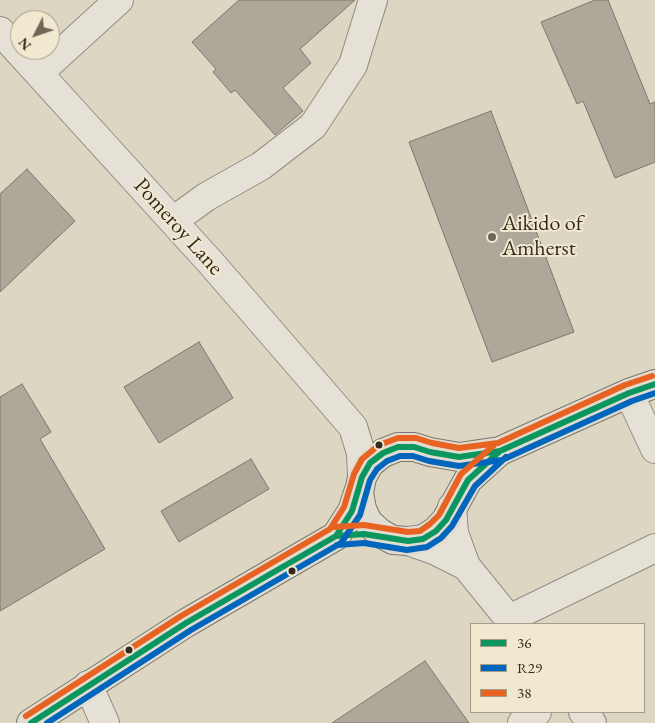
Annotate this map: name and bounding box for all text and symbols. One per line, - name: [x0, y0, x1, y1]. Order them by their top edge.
- north arrow: [10, 10, 60, 60]
- text: N: [14, 34, 35, 54]
- street label: Pomeroy Lane: [128, 173, 228, 281]
- place label: Aikido of Amherst: [502, 211, 583, 262]
- marker: Aikido of Amherst: [486, 231, 498, 243]
- unlabelled marker: [374, 440, 384, 450]
- unlabelled marker: [287, 566, 297, 576]
- legend: [470, 623, 645, 713]
- text: 36: [517, 633, 531, 652]
- unlabelled marker: [124, 645, 134, 655]
- text: R29: [517, 658, 542, 677]
- text: 38: [517, 683, 531, 702]

